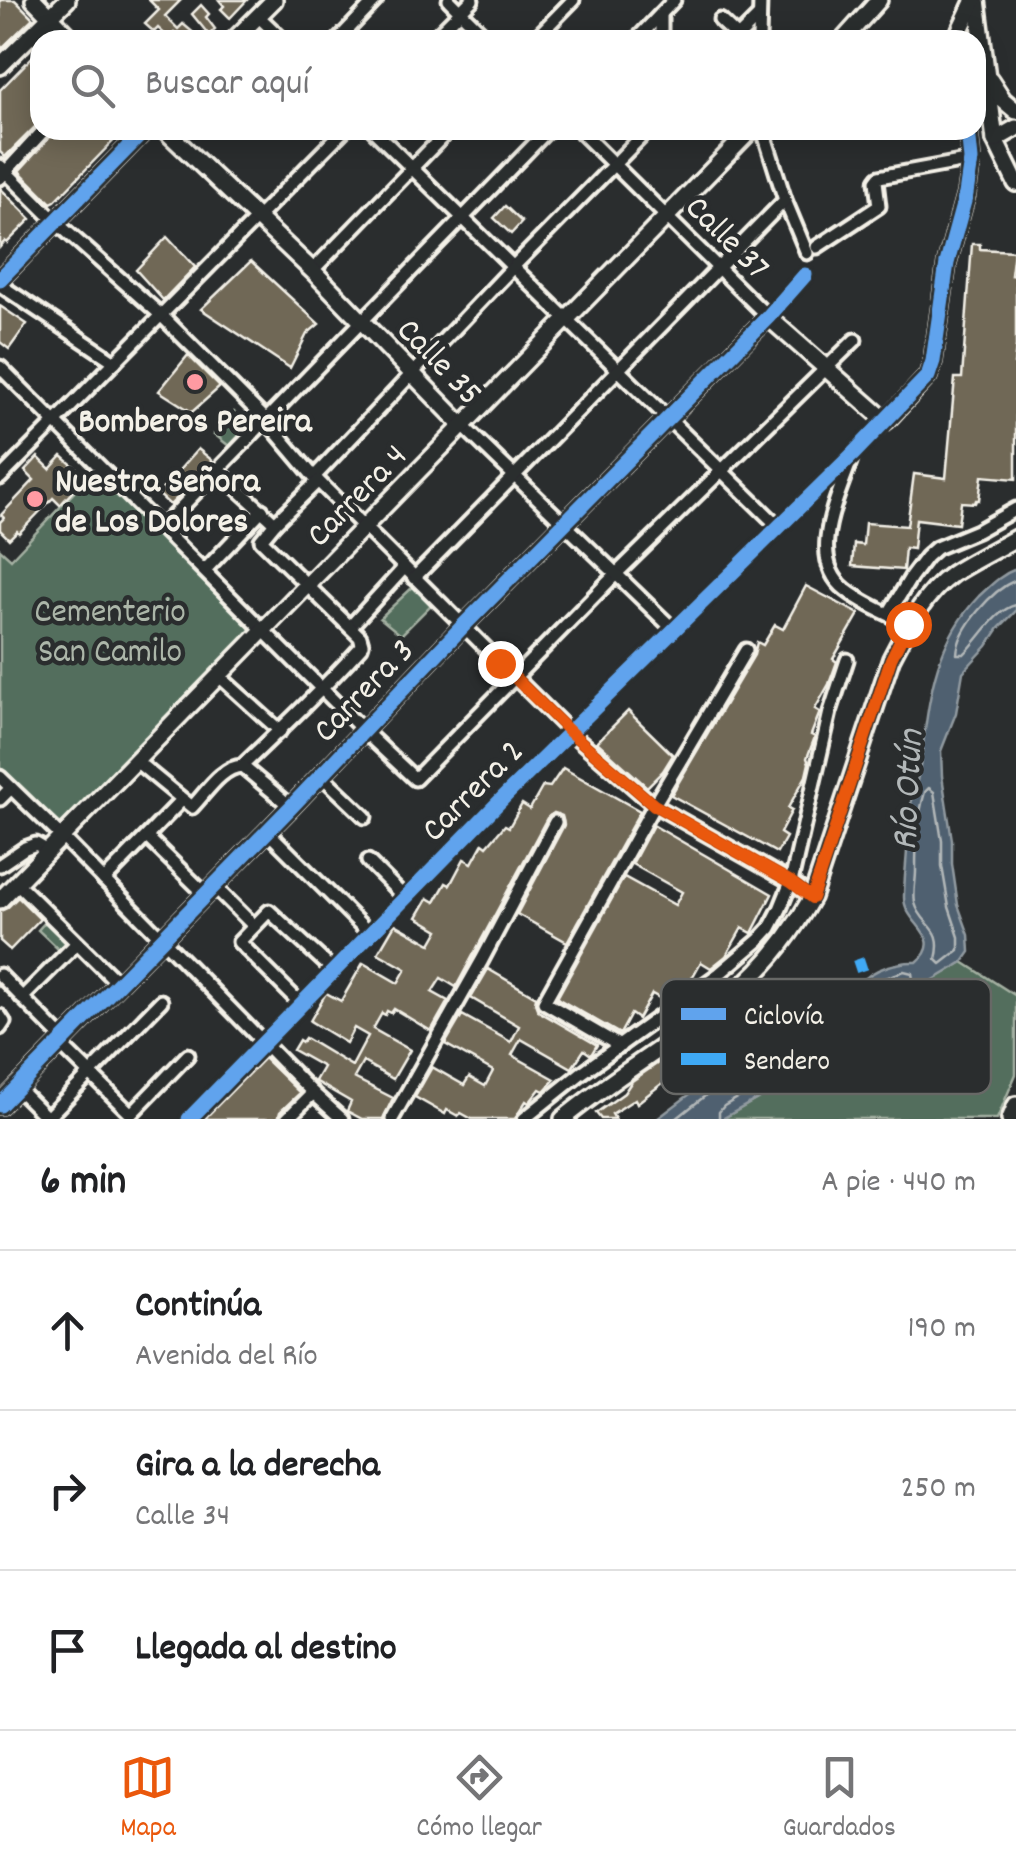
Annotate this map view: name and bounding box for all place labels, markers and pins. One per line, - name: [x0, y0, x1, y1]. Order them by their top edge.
- marker: Bomberos Pereira: [184, 371, 206, 393]
- place label: Bomberos Pereira: [78, 399, 313, 449]
- place label: Nuestra Señora de Los Dolores: [55, 459, 261, 549]
- marker: Nuestra Señora de Los Dolores: [24, 488, 46, 510]

